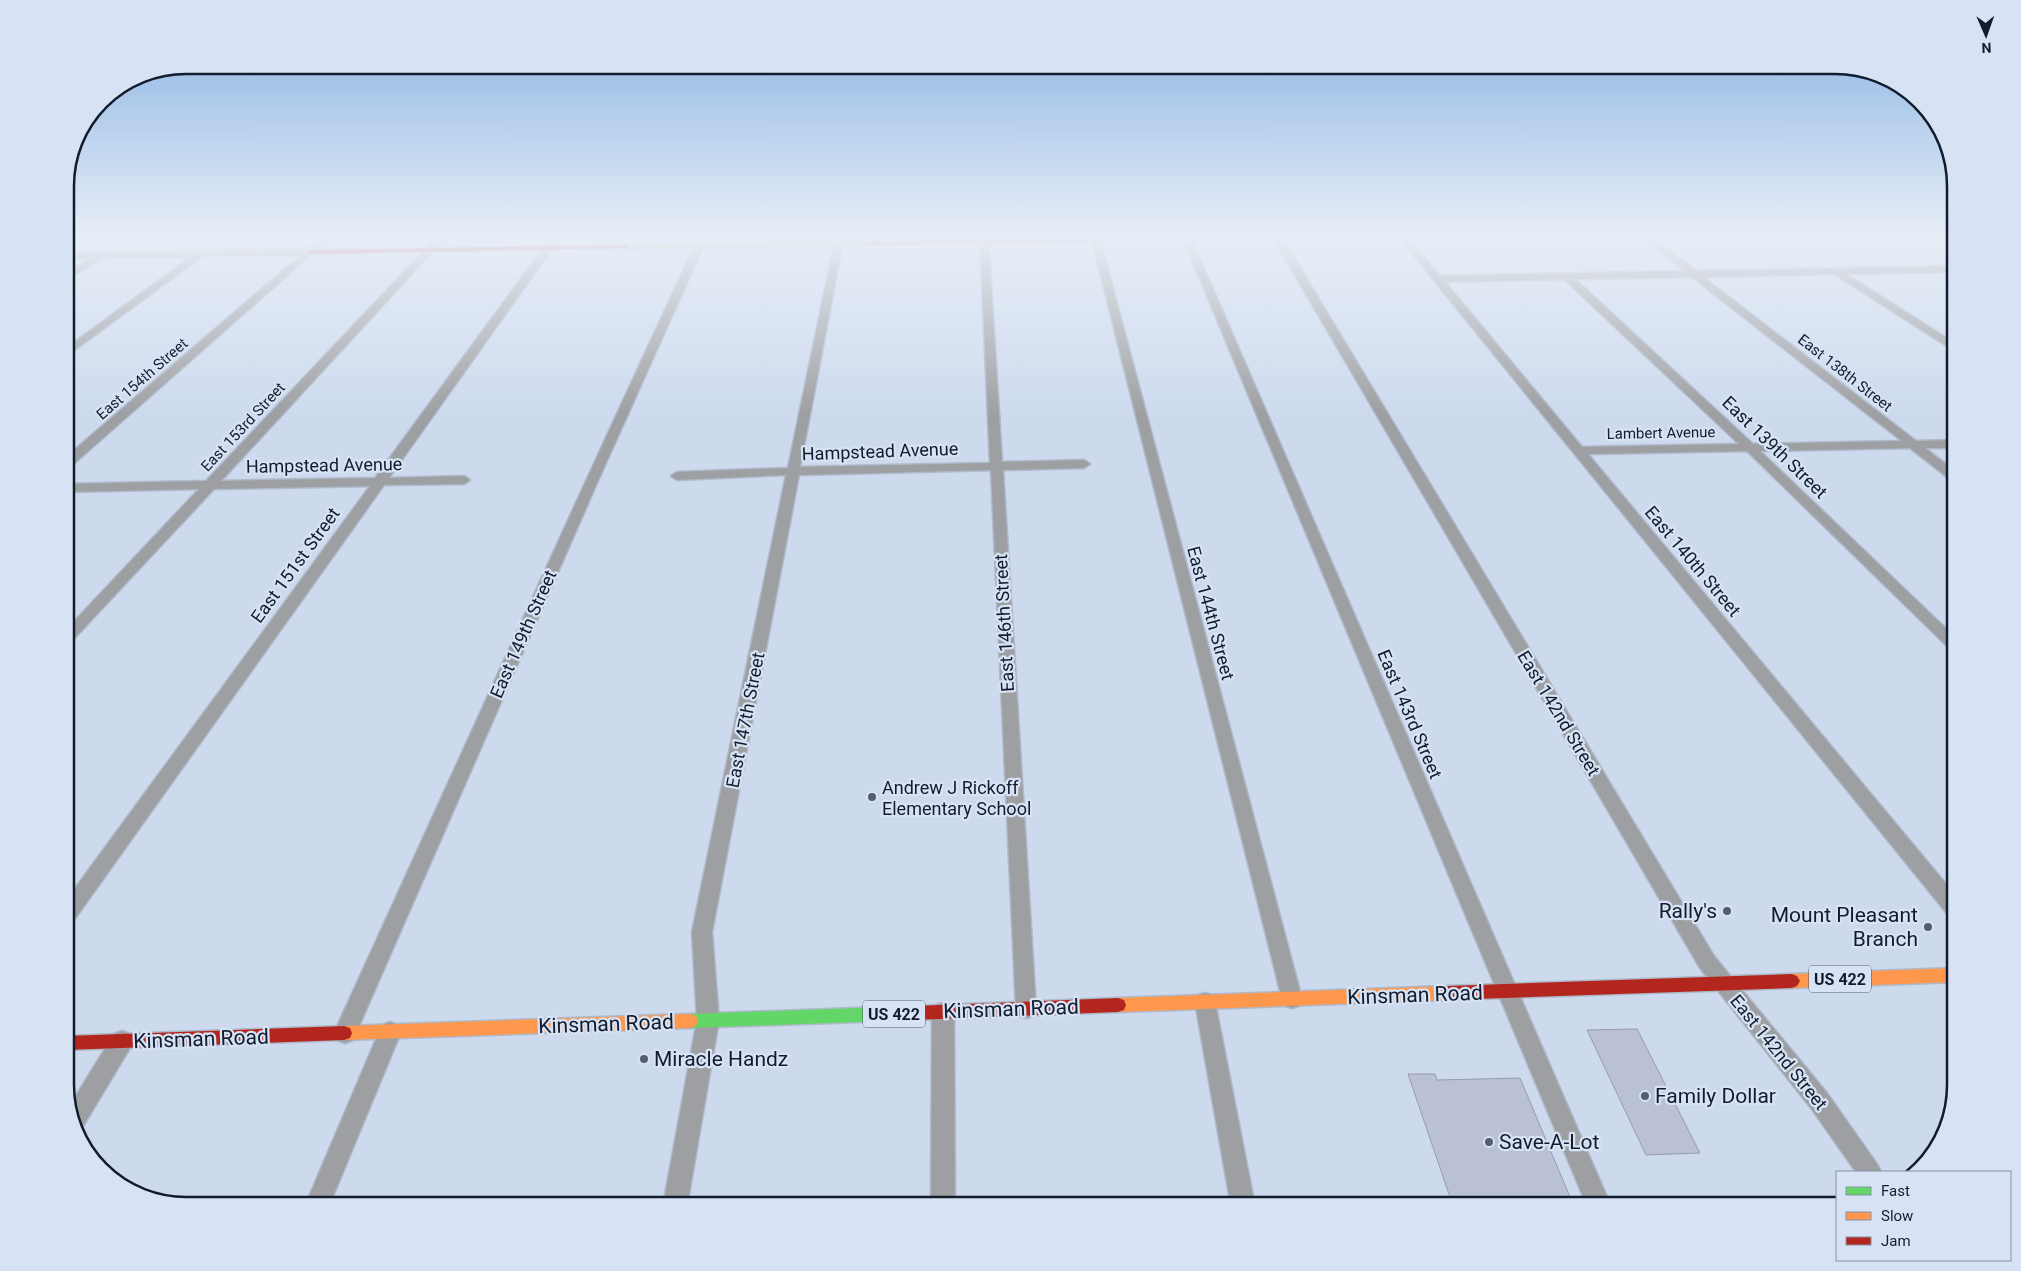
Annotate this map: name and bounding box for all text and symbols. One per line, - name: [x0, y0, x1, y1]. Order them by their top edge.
- north arrow: [1961, 10, 2011, 60]
- text: N: [1981, 40, 1992, 56]
- street label: East 138th Street: [1794, 331, 1896, 415]
- street label: East 154th Street: [93, 334, 191, 423]
- street label: East 153rd Street: [197, 379, 289, 475]
- street label: East 139th Street: [1718, 392, 1832, 502]
- street label: Lambert Avenue: [1606, 423, 1716, 443]
- street label: Hampstead Avenue: [801, 438, 959, 464]
- street label: Hampstead Avenue: [246, 453, 402, 477]
- street label: East 140th Street: [1641, 501, 1745, 621]
- street label: East 151st Street: [246, 503, 344, 627]
- street label: East 144th Street: [1183, 544, 1239, 682]
- street label: East 146th Street: [990, 554, 1018, 692]
- street label: East 149th Street: [485, 567, 561, 701]
- street label: East 143rd Street: [1373, 646, 1447, 782]
- street label: East 142nd Street: [1513, 647, 1605, 779]
- street label: East 147th Street: [722, 650, 768, 790]
- place label: Andrew J Rickoff Elementary School: [882, 777, 1031, 819]
- marker: Andrew J Rickoff Elementary School: [866, 791, 878, 803]
- place label: Rally's: [1659, 899, 1717, 923]
- place label: Mount Pleasant Branch: [1771, 903, 1918, 951]
- marker: Rally's: [1721, 905, 1733, 917]
- marker: Mount Pleasant Branch: [1922, 921, 1934, 933]
- road number: US 422: [1809, 966, 1871, 992]
- street label: Kinsman Road: [1347, 981, 1483, 1009]
- street label: East 142nd Street: [1726, 990, 1832, 1114]
- street label: Kinsman Road: [943, 995, 1079, 1023]
- road number: US 422: [863, 1001, 925, 1028]
- street label: Kinsman Road: [538, 1010, 674, 1038]
- street label: Kinsman Road: [133, 1025, 269, 1053]
- place label: Miracle Handz: [654, 1047, 788, 1071]
- marker: Miracle Handz: [638, 1053, 650, 1065]
- place label: Family Dollar: [1655, 1084, 1776, 1108]
- marker: Family Dollar: [1639, 1090, 1651, 1102]
- place label: Save-A-Lot: [1499, 1130, 1600, 1154]
- marker: Save-A-Lot: [1483, 1136, 1495, 1148]
- legend: [1836, 1171, 2011, 1261]
- text: Fast: [1881, 1182, 1910, 1200]
- text: Slow: [1881, 1207, 1913, 1225]
- text: Jam: [1881, 1232, 1911, 1250]

